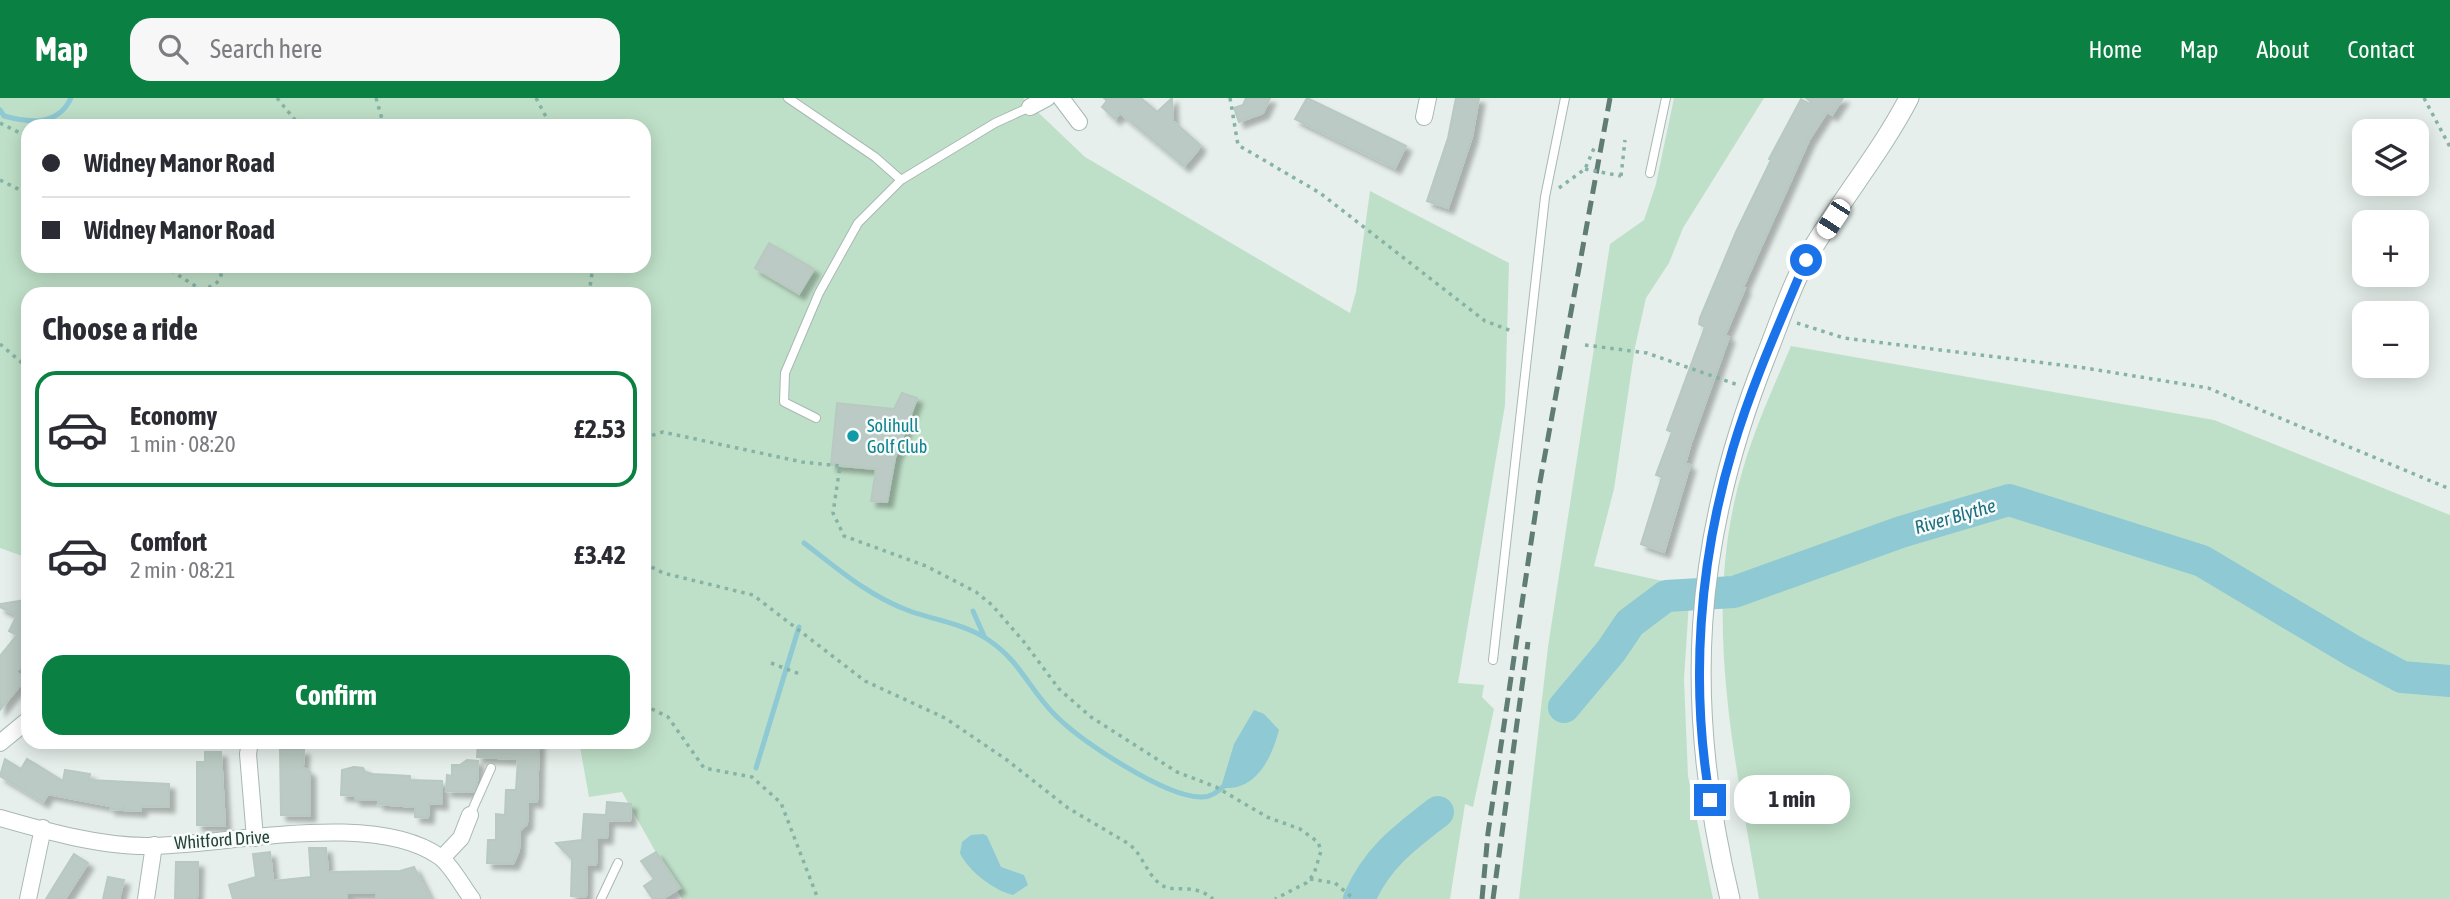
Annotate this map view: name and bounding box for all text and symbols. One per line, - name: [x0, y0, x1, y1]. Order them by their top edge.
- search box: [130, 18, 620, 81]
- text: Map: [35, 30, 88, 68]
- icon: search: [154, 30, 192, 68]
- text: Search here: [210, 34, 322, 64]
- text: Home: [2088, 36, 2142, 63]
- text: Map: [2180, 36, 2218, 63]
- text: About: [2256, 36, 2309, 63]
- text: Contact: [2347, 36, 2415, 63]
- map controls: [2352, 119, 2429, 378]
- button: layers: [2352, 119, 2429, 196]
- text: Widney Manor Road: [84, 148, 275, 178]
- car: [1813, 196, 1854, 242]
- button: +: [2352, 210, 2429, 287]
- text: Widney Manor Road: [84, 215, 275, 245]
- route start: [1790, 244, 1822, 276]
- button: −: [2352, 301, 2429, 378]
- text: Choose a ride: [42, 310, 198, 347]
- icon: car: [46, 398, 109, 461]
- text: Economy: [130, 401, 217, 431]
- text: £2.53: [574, 414, 626, 444]
- place label: Solihull Golf Club: [867, 415, 927, 457]
- marker: Solihull Golf Club: [845, 428, 861, 444]
- text: 1 min · 08:20: [130, 431, 236, 457]
- water label: River Blythe: [1912, 494, 1998, 538]
- icon: car: [46, 524, 109, 587]
- text: Comfort: [130, 527, 207, 557]
- text: £3.42: [574, 540, 626, 570]
- text: 2 min · 08:21: [130, 557, 236, 583]
- button: Confirm: [42, 655, 630, 735]
- callout: 1 min: [1734, 776, 1850, 824]
- route end: [1694, 784, 1726, 816]
- text: 1 min: [1769, 786, 1815, 812]
- street label: Whitford Drive: [173, 826, 270, 853]

